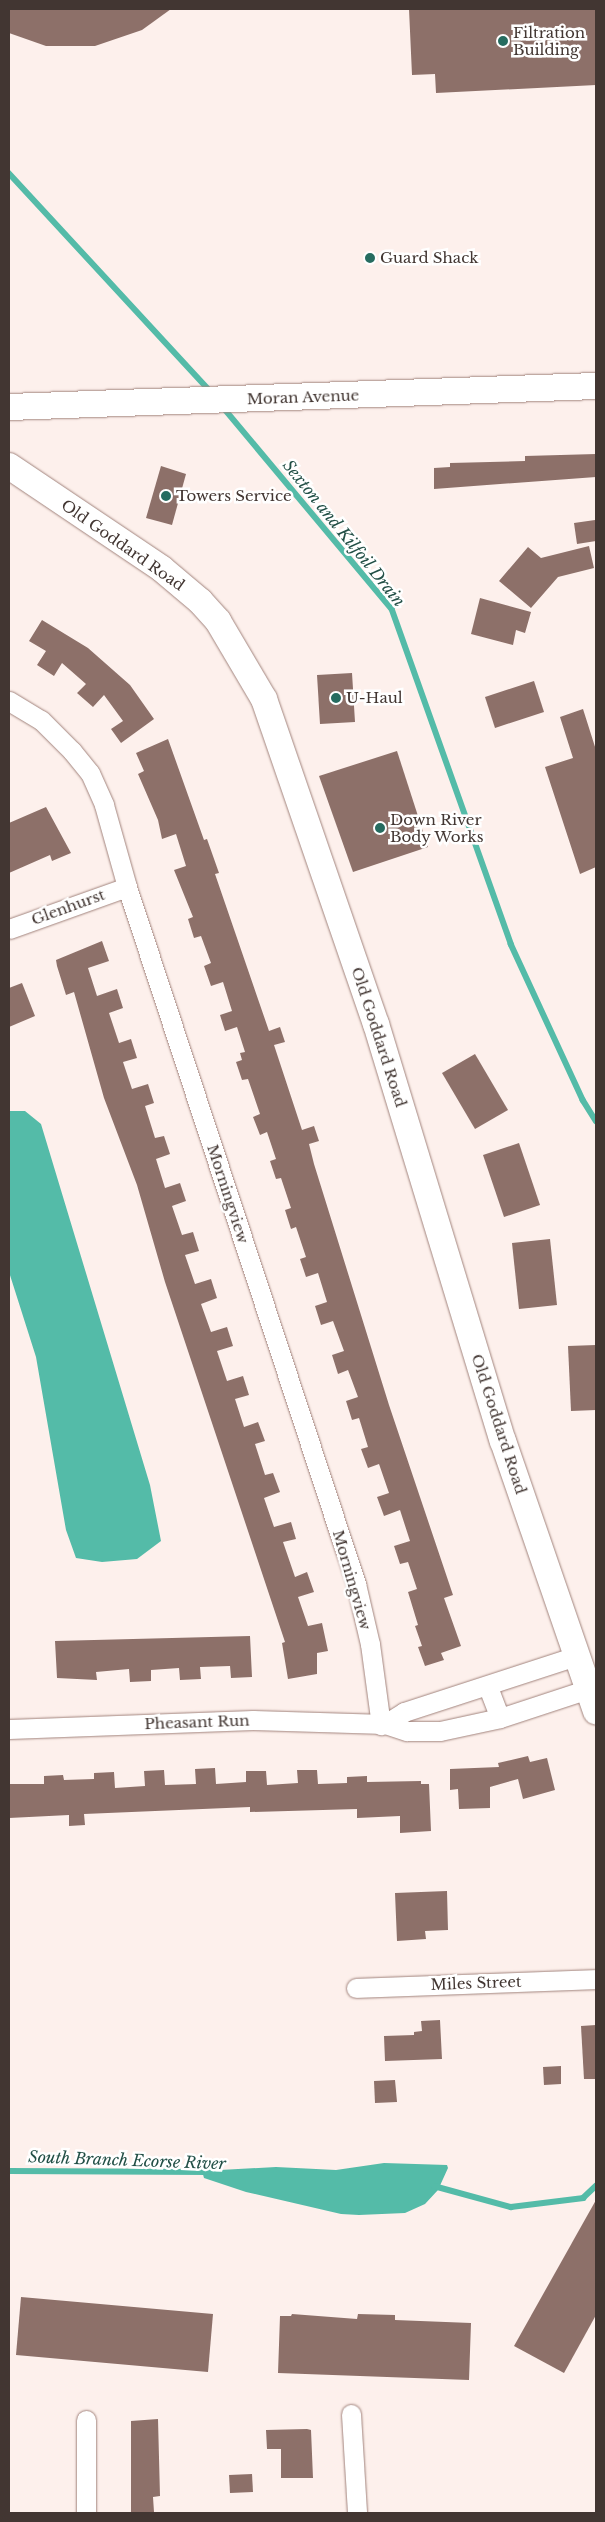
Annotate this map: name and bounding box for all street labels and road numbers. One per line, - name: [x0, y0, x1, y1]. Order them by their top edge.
- street label: Moran Avenue: [246, 386, 360, 408]
- street label: Old Goddard Road: [58, 496, 188, 594]
- street label: Glenhurst: [29, 885, 107, 929]
- street label: Old Goddard Road: [348, 965, 410, 1109]
- street label: Morningview: [204, 1142, 252, 1246]
- street label: Old Goddard Road: [468, 1352, 530, 1496]
- street label: Morningview: [329, 1528, 375, 1632]
- street label: Pheasant Run: [144, 1711, 250, 1733]
- street label: Miles Street: [430, 1972, 522, 1994]

